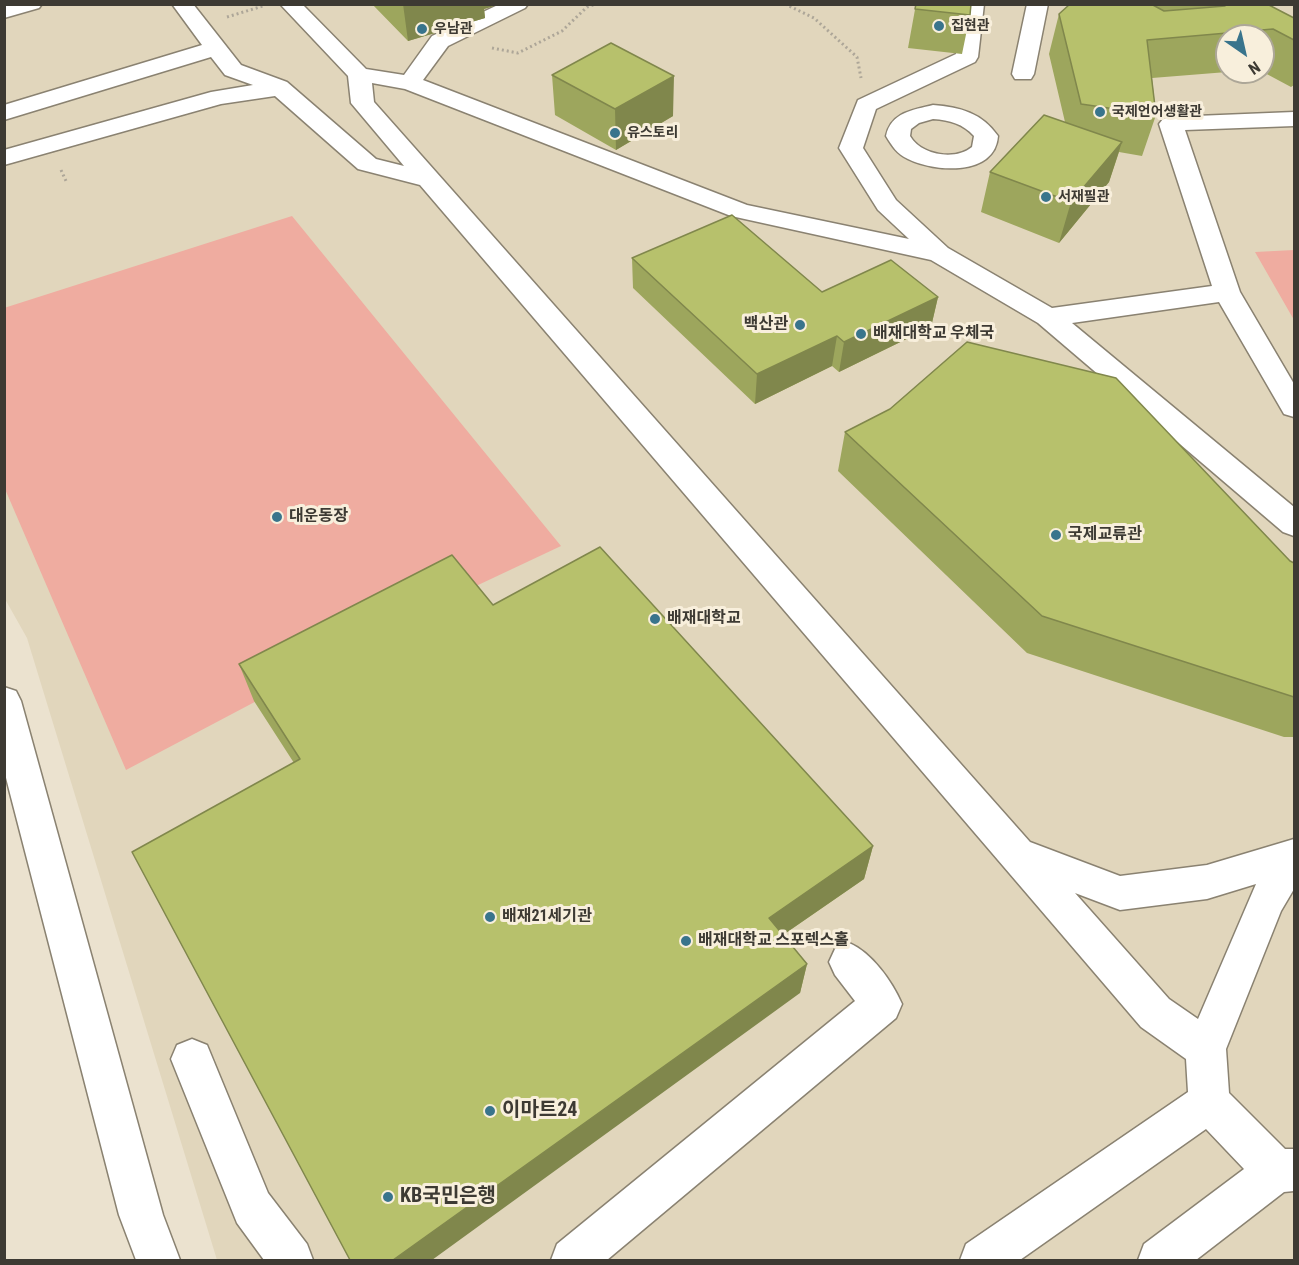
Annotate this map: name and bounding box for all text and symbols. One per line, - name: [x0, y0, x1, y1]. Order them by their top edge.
- place label: 집현관: [951, 18, 990, 34]
- marker: 집현관: [932, 19, 946, 33]
- place label: 우남관: [434, 21, 473, 37]
- marker: 우남관: [415, 22, 429, 36]
- north arrow: [1215, 24, 1275, 84]
- text: N: [1245, 57, 1264, 78]
- place label: 국제언어생활관: [1112, 104, 1202, 120]
- marker: 국제언어생활관: [1093, 105, 1107, 119]
- place label: 유스토리: [627, 125, 679, 141]
- marker: 유스토리: [608, 126, 622, 140]
- place label: 서재필관: [1058, 189, 1110, 205]
- marker: 서재필관: [1039, 190, 1053, 204]
- place label: 백산관: [744, 315, 788, 335]
- marker: 백산관: [793, 318, 807, 332]
- place label: 배재대학교 우체국: [873, 324, 994, 344]
- marker: 배재대학교 우체국: [854, 327, 868, 341]
- place label: 대운동장: [289, 507, 348, 527]
- marker: 대운동장: [270, 510, 284, 524]
- place label: 국제교류관: [1068, 525, 1142, 545]
- marker: 국제교류관: [1049, 528, 1063, 542]
- place label: 배재대학교: [667, 609, 741, 629]
- marker: 배재대학교: [648, 612, 662, 626]
- place label: 배재21세기관: [502, 907, 592, 927]
- marker: 배재21세기관: [483, 910, 497, 924]
- place label: 배재대학교 스포렉스홀: [698, 931, 849, 951]
- marker: 배재대학교 스포렉스홀: [679, 934, 693, 948]
- place label: 이마트24: [502, 1099, 577, 1123]
- marker: 이마트24: [483, 1104, 497, 1118]
- place label: KB국민은행: [400, 1185, 496, 1209]
- marker: KB국민은행: [381, 1190, 395, 1204]

